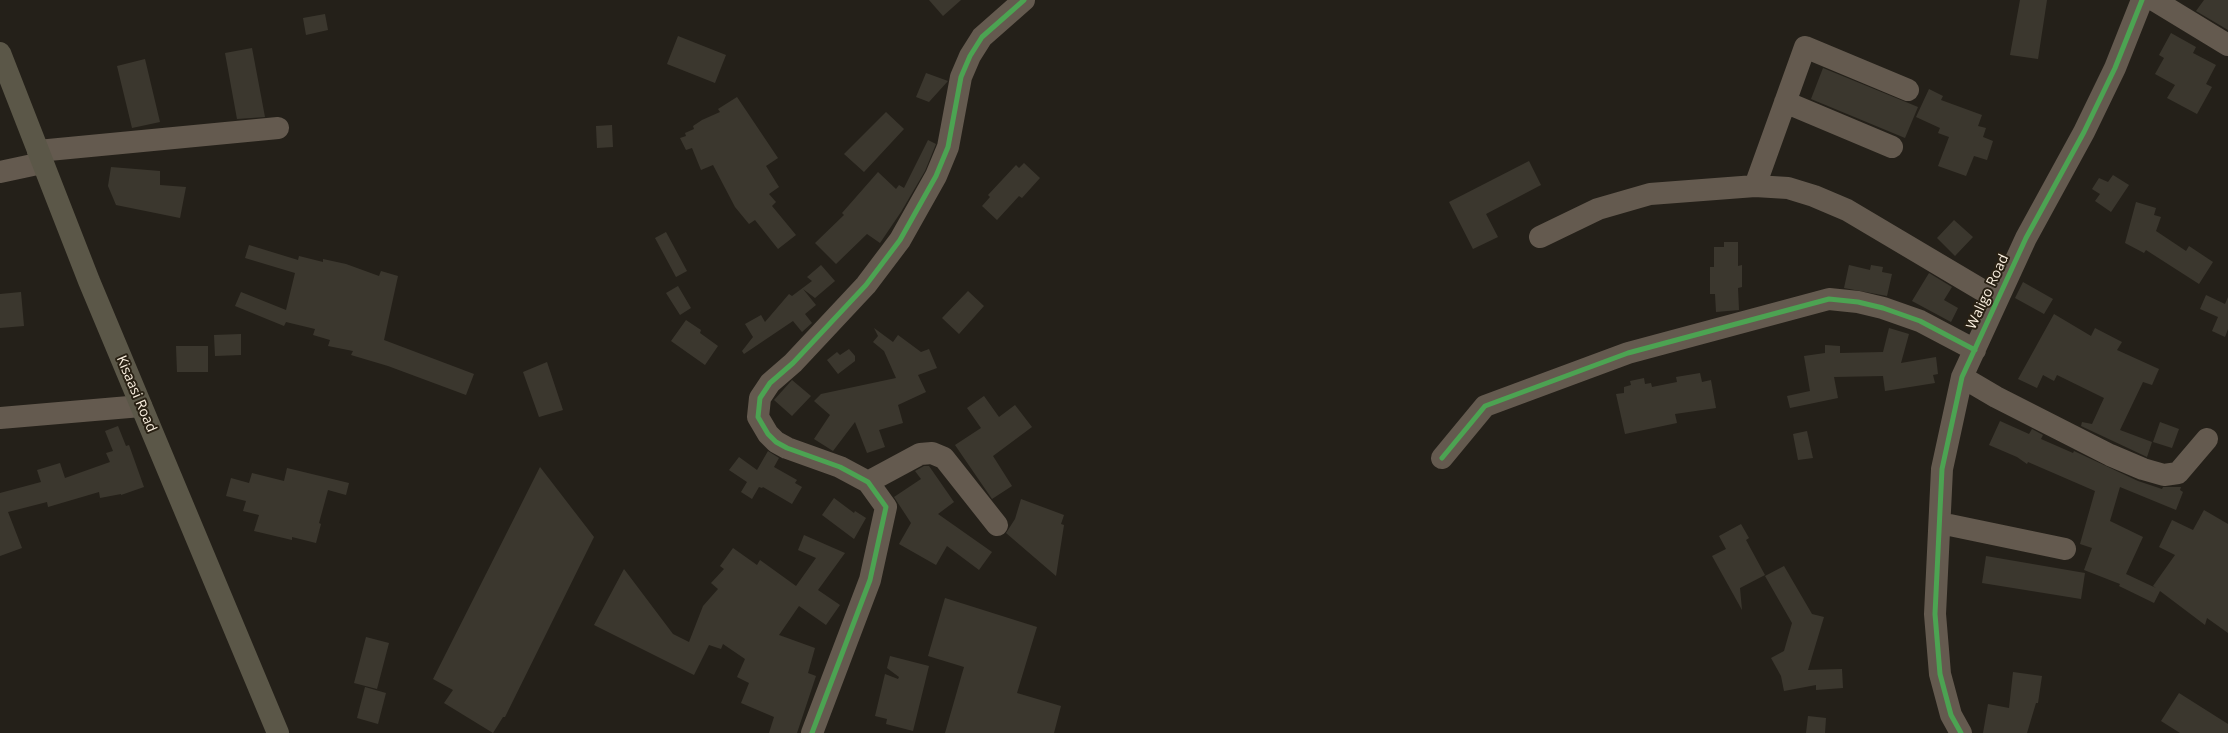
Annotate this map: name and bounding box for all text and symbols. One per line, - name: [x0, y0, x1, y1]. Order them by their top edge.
- street label: Waligo Road: [1963, 252, 2013, 332]
- street label: Kisaasi Road: [112, 353, 160, 435]

